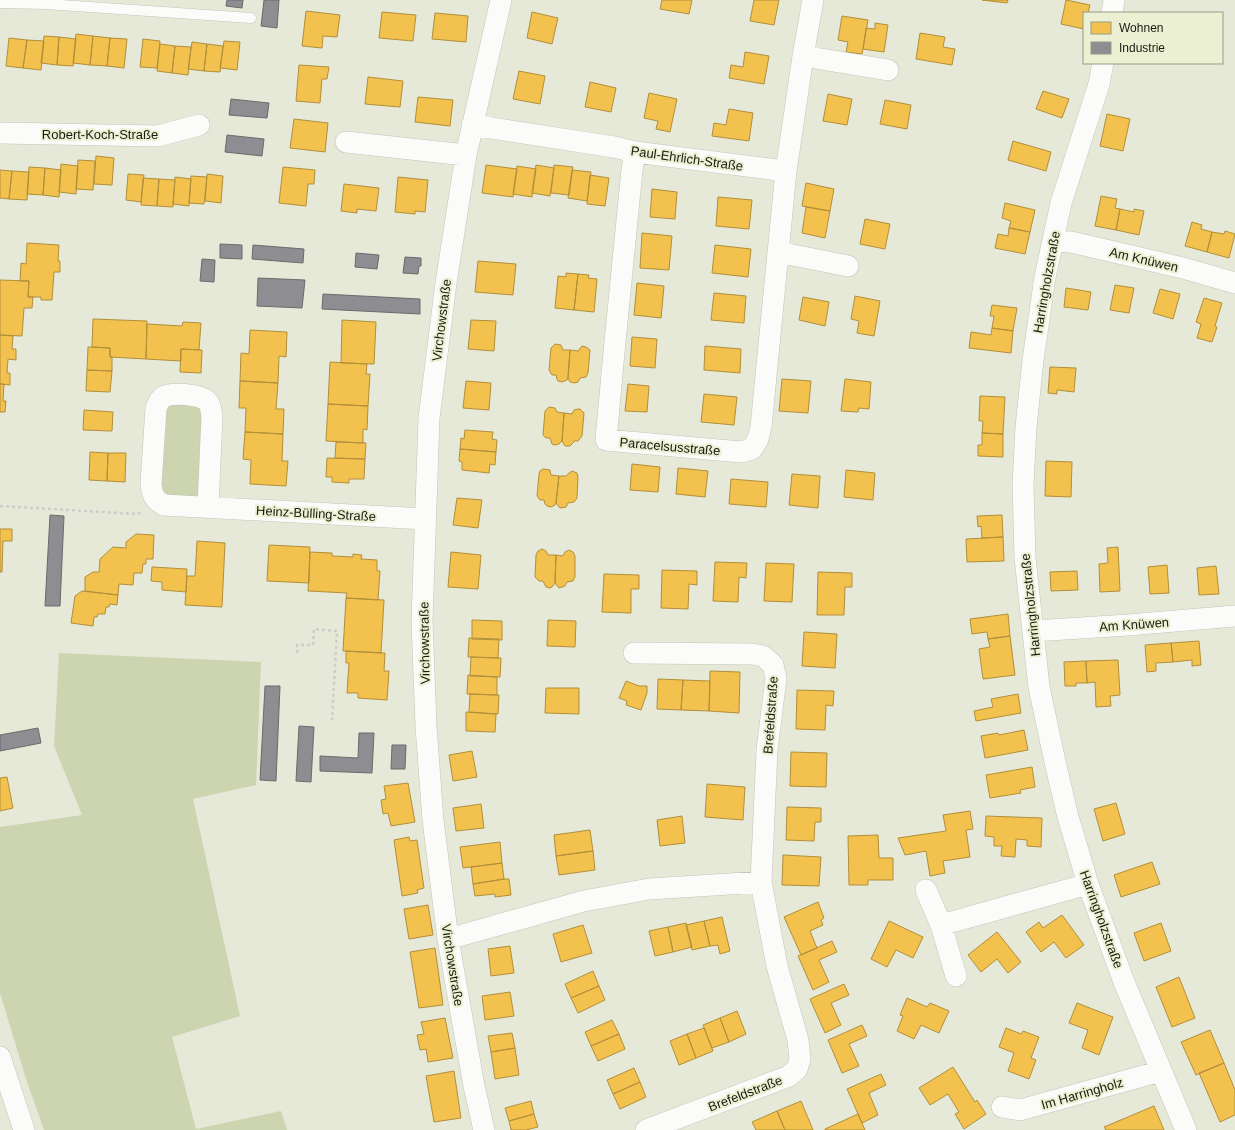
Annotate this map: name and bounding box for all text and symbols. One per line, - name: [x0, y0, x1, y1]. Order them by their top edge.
- legend: [1083, 12, 1223, 64]
- text: Wohnen: [1119, 21, 1163, 35]
- text: Industrie: [1119, 41, 1165, 55]
- street label: Robert-Koch-Straße: [42, 127, 158, 142]
- street label: Paul-Ehrlich-Straße: [630, 143, 744, 174]
- street label: Harringholzstraße: [1030, 230, 1063, 334]
- street label: Am Knüwen: [1108, 244, 1180, 275]
- street label: Virchowstraße: [429, 278, 454, 362]
- street label: Paracelsusstraße: [619, 435, 721, 458]
- street label: Heinz-Bülling-Straße: [256, 503, 376, 524]
- street label: Harringholzstraße: [1018, 553, 1043, 657]
- street label: Virchowstraße: [416, 601, 433, 685]
- street label: Am Knüwen: [1099, 615, 1170, 634]
- street label: Brefeldstraße: [760, 676, 781, 754]
- street label: Harringholzstraße: [1077, 868, 1126, 970]
- street label: Virchowstraße: [439, 923, 466, 1007]
- street label: Brefeldstraße: [706, 1072, 784, 1114]
- street label: Im Harringholz: [1039, 1075, 1125, 1112]

